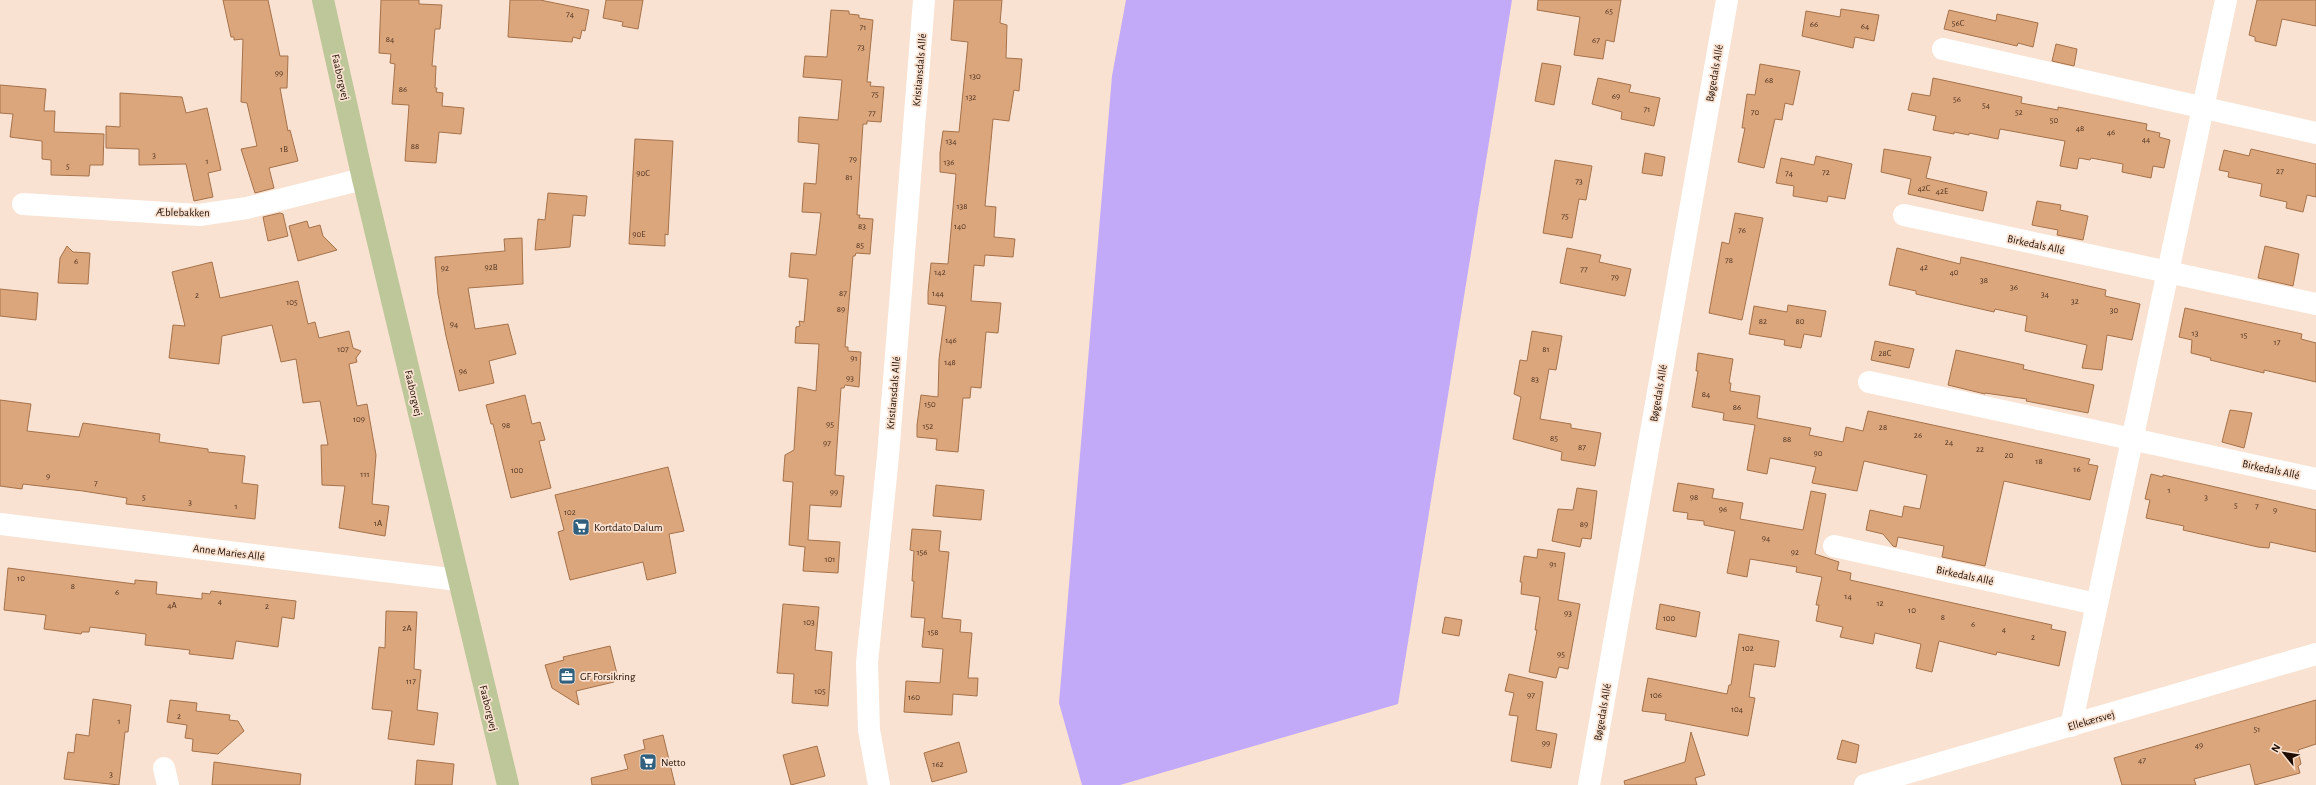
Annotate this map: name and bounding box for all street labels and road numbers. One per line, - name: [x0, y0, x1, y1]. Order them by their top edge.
- street label: Kristiansdals Allé: [911, 33, 928, 107]
- street label: Bøgedals Allé: [1704, 44, 1725, 103]
- street label: Faaborgvej: [330, 53, 351, 101]
- street label: Æblebakken: [155, 207, 210, 218]
- street label: Birkedals Allé: [2006, 233, 2066, 256]
- street label: Kristiansdals Allé: [885, 356, 902, 430]
- street label: Bøgedals Allé: [1648, 364, 1669, 423]
- street label: Faaborgvej: [403, 369, 424, 417]
- street label: Birkedals Allé: [2241, 458, 2301, 481]
- street label: Anne Maries Allé: [193, 543, 265, 562]
- street label: Birkedals Allé: [1935, 564, 1995, 587]
- street label: Bøgedals Allé: [1592, 683, 1613, 742]
- street label: Faaborgvej: [477, 684, 500, 732]
- street label: Ellekærsvej: [2066, 709, 2116, 732]

